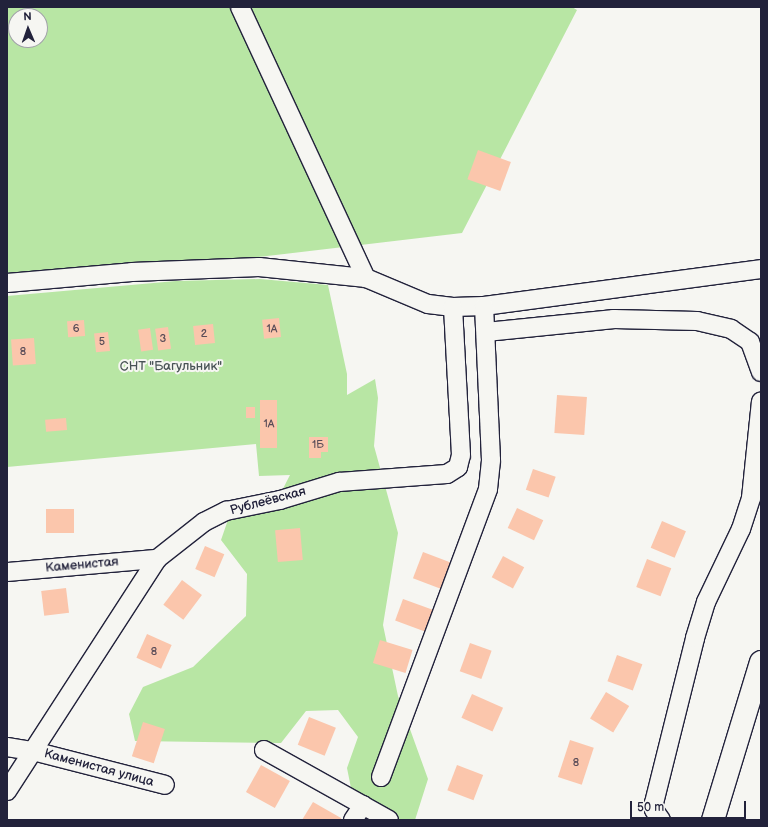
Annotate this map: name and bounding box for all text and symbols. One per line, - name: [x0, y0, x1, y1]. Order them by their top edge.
- north arrow: [8, 8, 48, 48]
- text: N: [23, 10, 32, 23]
- house number: 6: [73, 322, 79, 336]
- house number: 1А: [267, 322, 277, 336]
- house number: 2: [201, 327, 207, 341]
- house number: 3: [160, 332, 166, 346]
- house number: 5: [99, 335, 105, 349]
- house number: 8: [20, 345, 26, 359]
- park label: СНТ "Багульник": [120, 358, 222, 374]
- house number: 1А: [264, 417, 274, 431]
- house number: 1Б: [312, 438, 324, 452]
- street label: Рублеёвская: [228, 483, 308, 519]
- street label: Каменистая: [45, 554, 119, 576]
- house number: 8: [151, 645, 157, 659]
- street label: Каменистая улица: [42, 746, 156, 790]
- house number: 8: [573, 756, 579, 770]
- scale bar: [632, 793, 748, 819]
- text: 50 m: [637, 800, 664, 815]

